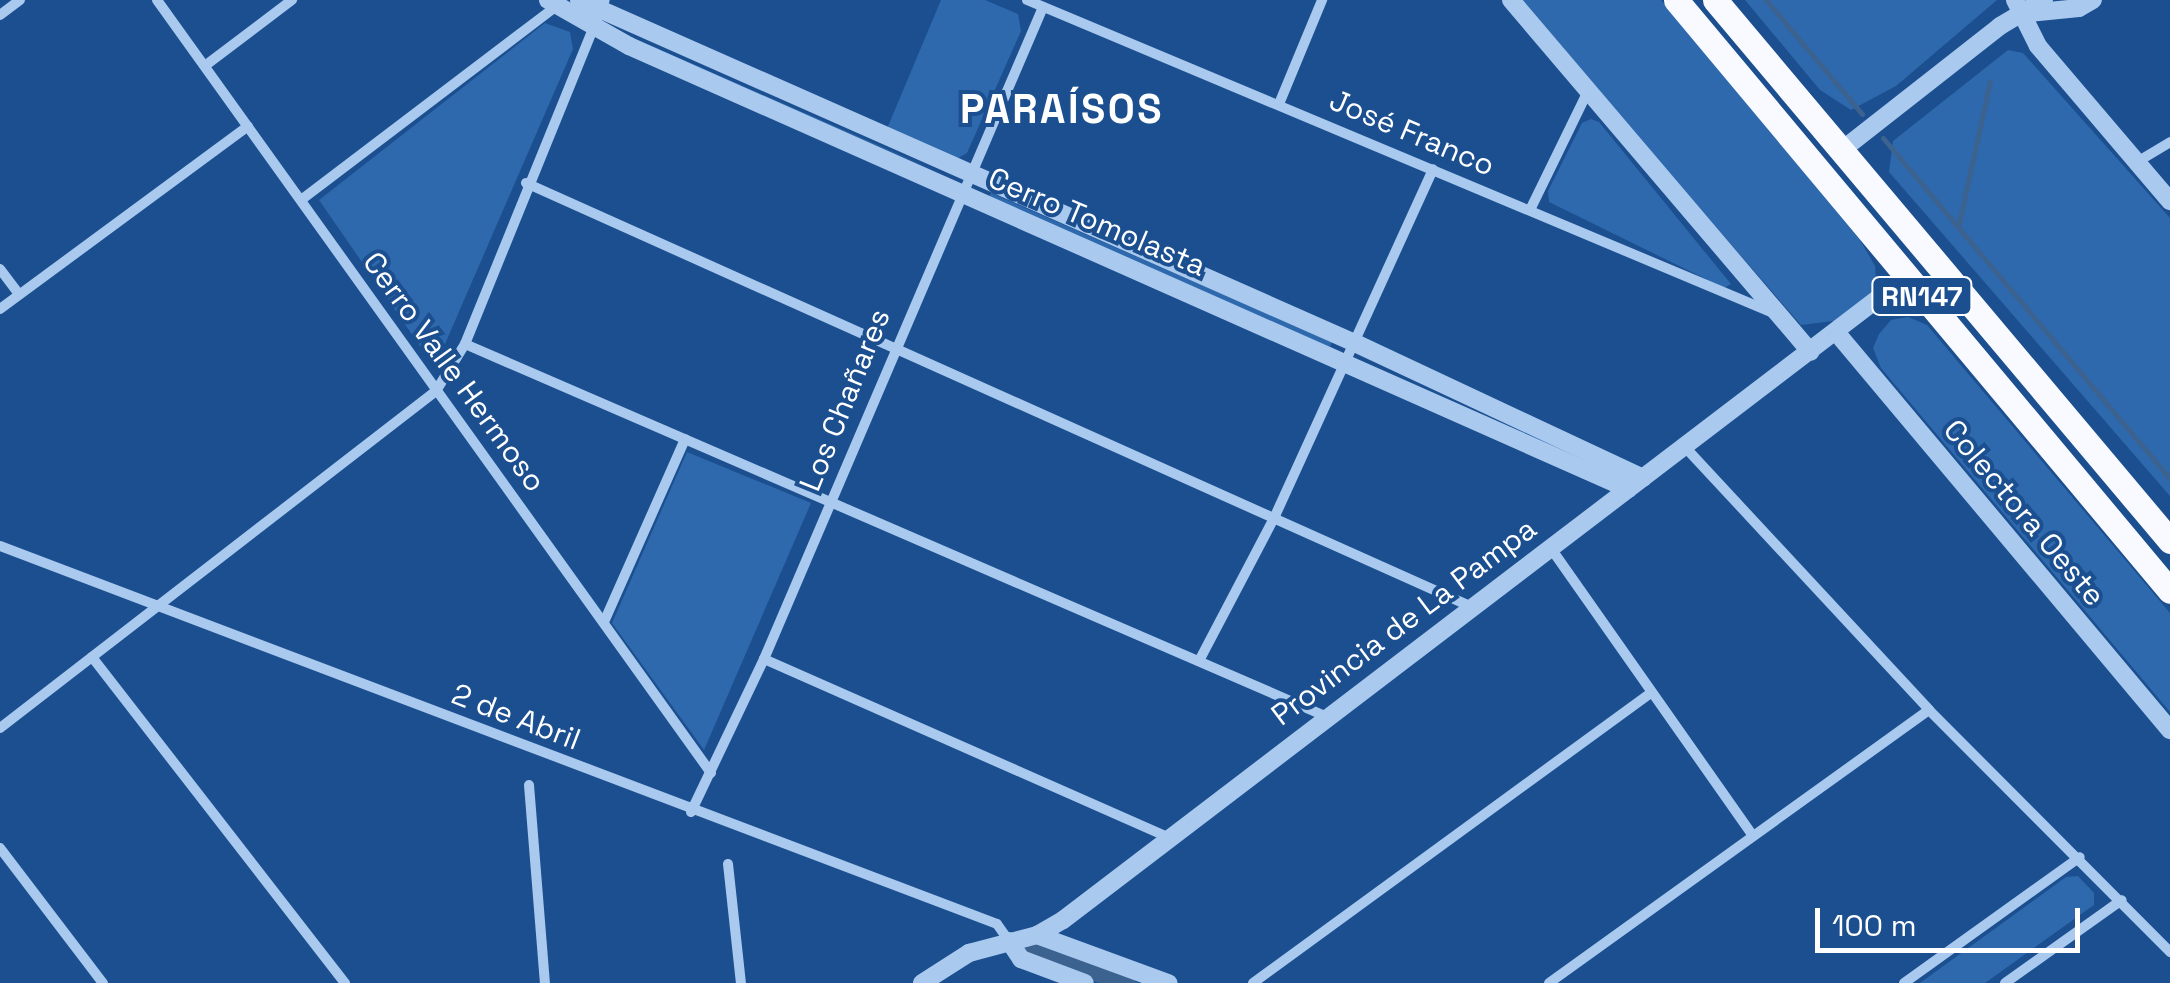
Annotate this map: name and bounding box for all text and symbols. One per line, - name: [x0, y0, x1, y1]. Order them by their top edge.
- street label: José Franco: [1324, 82, 1500, 184]
- district label: PARAÍSOS: [960, 86, 1164, 134]
- street label: Cerro Tomolasta: [982, 160, 1212, 284]
- street label: Cerro Valle Hermoso: [355, 245, 553, 499]
- road number: RN147: [1870, 273, 1974, 319]
- street label: Los Chañares: [792, 304, 898, 496]
- street label: Colectora Oeste: [1936, 413, 2112, 613]
- street label: Provincia de La Pampa: [1264, 511, 1544, 733]
- street label: 2 de Abril: [447, 676, 585, 758]
- scale bar: [1820, 888, 2085, 950]
- text: 100 m: [1832, 906, 1917, 945]

